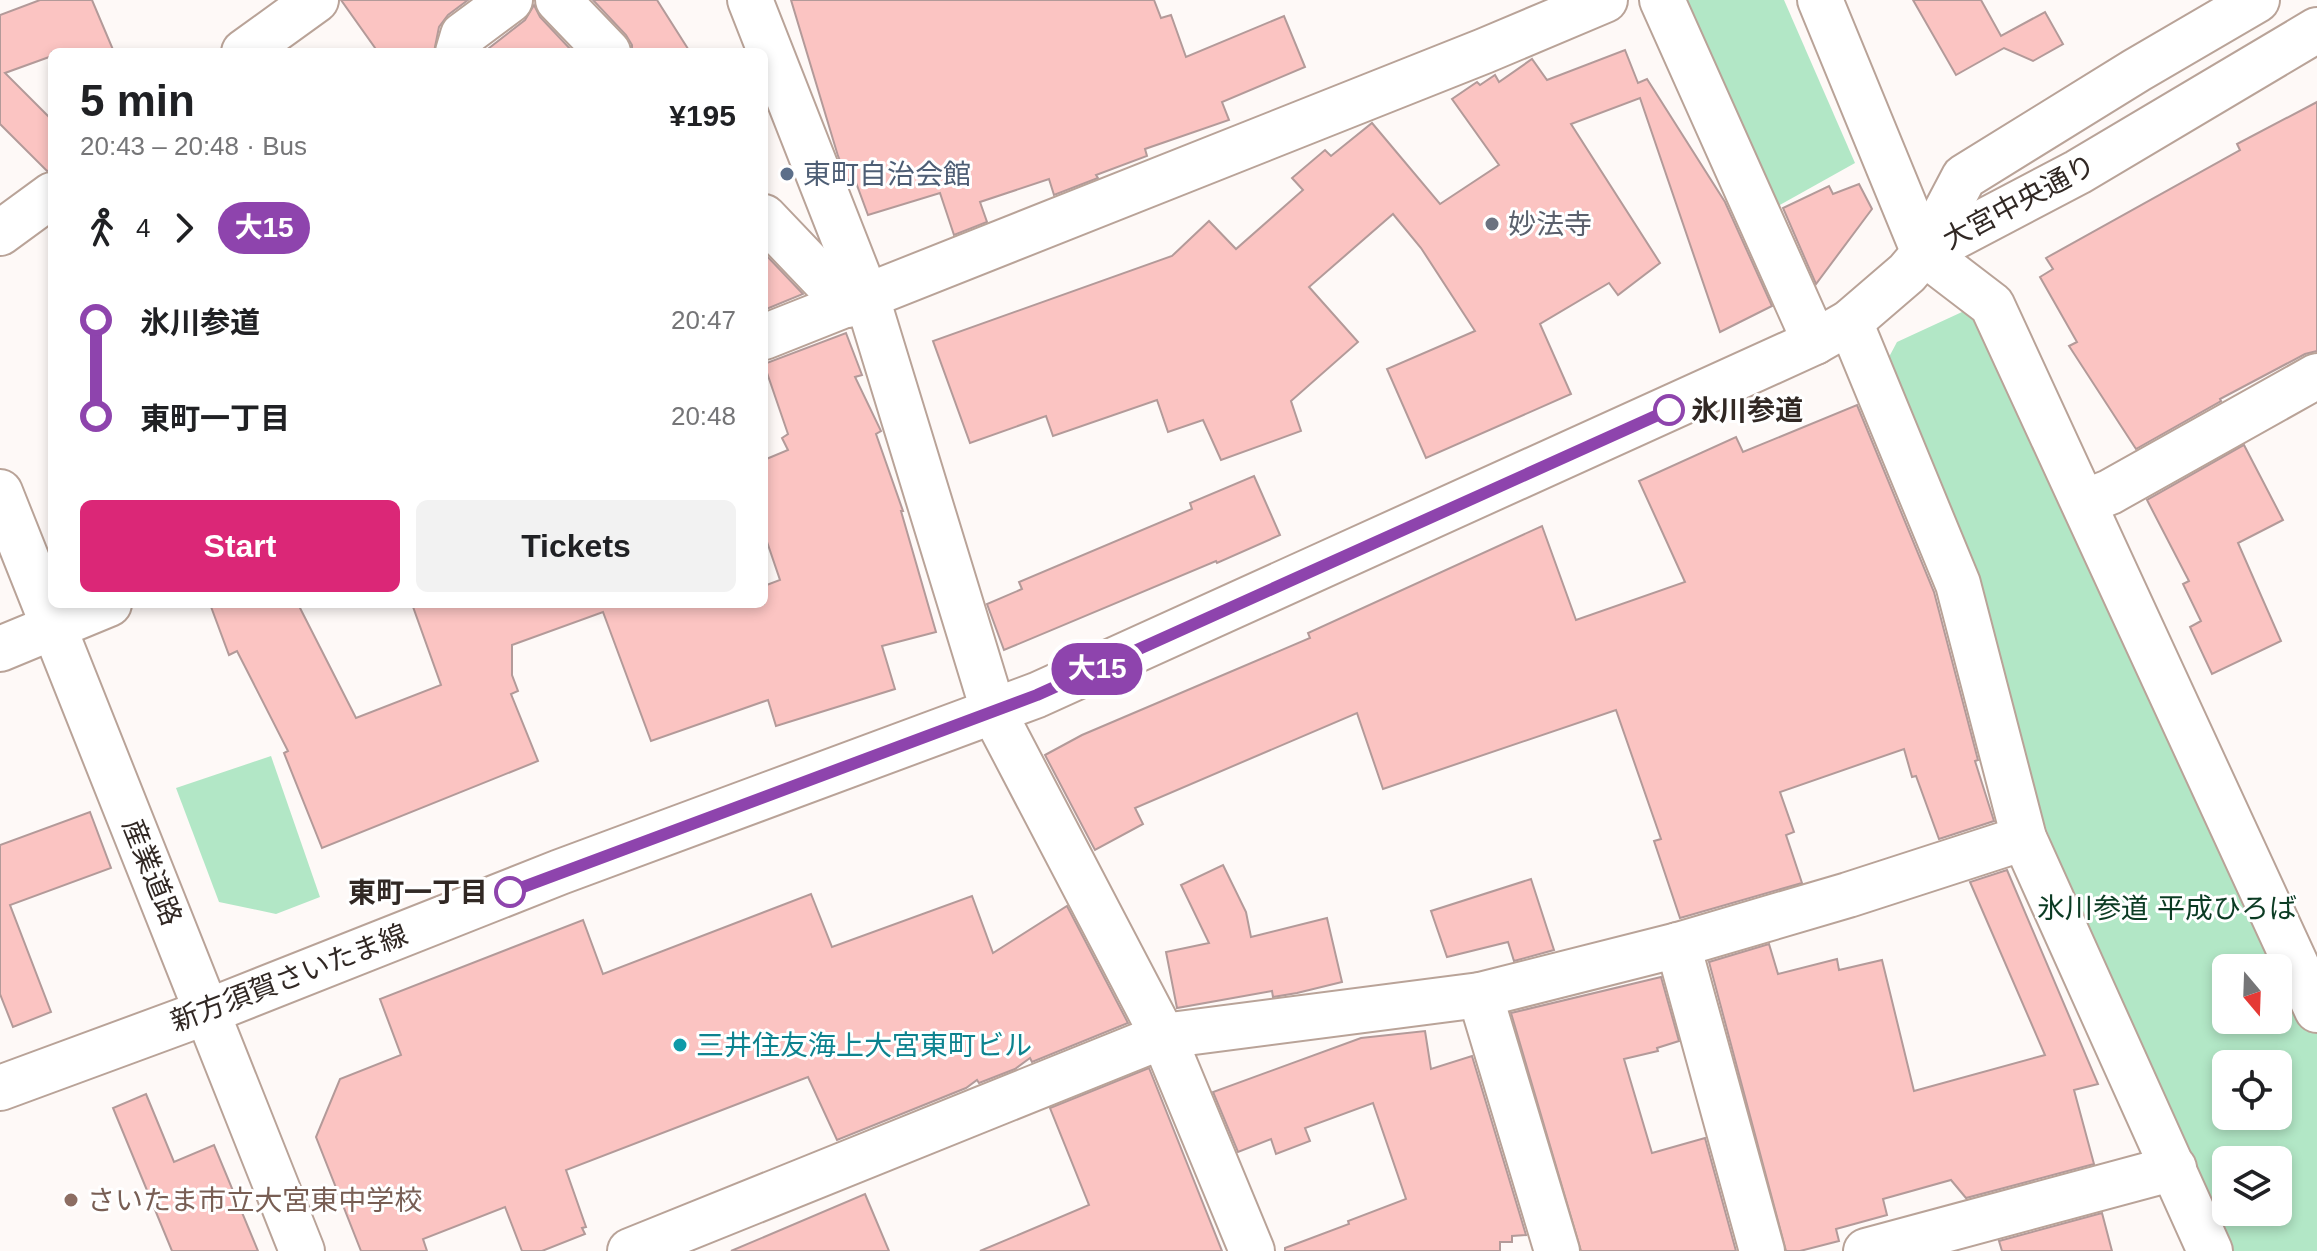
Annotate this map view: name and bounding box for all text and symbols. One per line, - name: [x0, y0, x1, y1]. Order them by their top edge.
- text: 5 min: [80, 76, 195, 125]
- text: ¥195: [669, 99, 736, 132]
- text: 20:43 – 20:48 · Bus: [80, 131, 307, 161]
- street label: 大宮中央通り: [1938, 149, 2100, 255]
- place label: 東町自治会館: [803, 159, 971, 190]
- marker: 東町自治会館: [778, 165, 796, 183]
- icon: walk: [80, 206, 124, 250]
- icon: forward: [162, 206, 206, 250]
- place label: 妙法寺: [1508, 209, 1592, 240]
- text: 大15: [234, 212, 294, 243]
- text: 4: [136, 213, 150, 243]
- marker: 妙法寺: [1483, 215, 1501, 233]
- text: 20:47: [671, 305, 736, 335]
- text: 氷川参道: [140, 306, 260, 339]
- marker: 氷川参道: [1654, 395, 1684, 425]
- place label: 氷川参道: [1691, 395, 1803, 426]
- text: 20:48: [671, 401, 736, 431]
- text: 東町一丁目: [140, 402, 290, 435]
- button: Start: [80, 500, 400, 592]
- button: Tickets: [416, 500, 736, 592]
- line badge: 大15: [1051, 643, 1143, 695]
- text: 大15: [1067, 653, 1127, 684]
- street label: 産業道路: [117, 814, 187, 930]
- place label: 東町一丁目: [348, 877, 488, 908]
- marker: 東町一丁目: [495, 877, 525, 907]
- park label: 氷川参道 平成ひろば: [2037, 893, 2297, 924]
- street label: 新方須賀さいたま線: [166, 919, 412, 1037]
- north arrow: [2212, 954, 2292, 1034]
- map controls: [2212, 954, 2292, 1226]
- place label: 三井住友海上大宮東町ビル: [696, 1030, 1032, 1061]
- marker: 三井住友海上大宮東町ビル: [671, 1036, 689, 1054]
- button: locate: [2212, 1050, 2292, 1130]
- button: layers: [2212, 1146, 2292, 1226]
- place label: さいたま市立大宮東中学校: [87, 1185, 422, 1216]
- marker: さいたま市立大宮東中学校: [62, 1191, 80, 1209]

